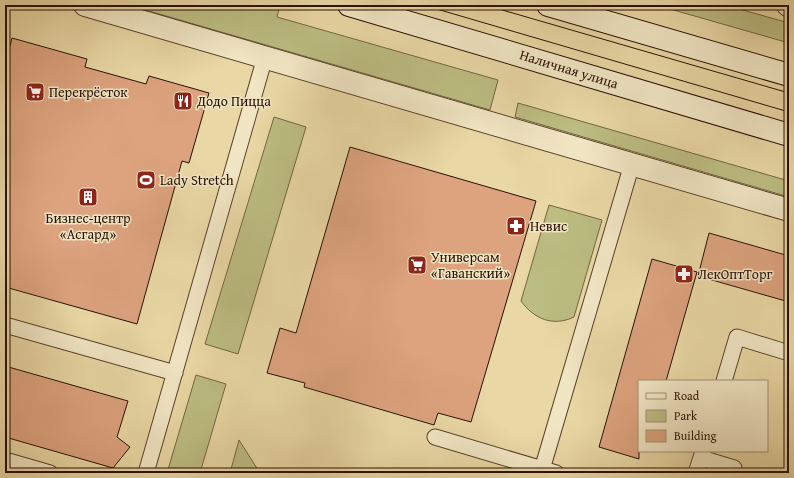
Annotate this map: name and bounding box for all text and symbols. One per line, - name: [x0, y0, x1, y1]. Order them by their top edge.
- street label: Наличная улица: [517, 44, 621, 94]
- supermarket icon: Перекрёсток: [24, 81, 46, 103]
- place label: Перекрёсток: [49, 82, 128, 102]
- restaurant icon: Додо Пицца: [172, 90, 194, 112]
- place label: Додо Пицца: [196, 91, 271, 111]
- sports icon: Lady Stretch: [135, 169, 157, 191]
- place label: Lady Stretch: [160, 170, 234, 190]
- building icon: Бизнес-центр «Асгард»: [77, 186, 99, 208]
- place label: Бизнес-центр «Асгард»: [45, 208, 131, 244]
- pharmacy icon: Невис: [505, 215, 527, 237]
- place label: Невис: [530, 216, 567, 236]
- place label: Универсам «Гаванский»: [431, 247, 510, 283]
- supermarket icon: Универсам «Гаванский»: [406, 254, 428, 276]
- pharmacy icon: ЛекОптТорг: [673, 263, 695, 285]
- place label: ЛекОптТорг: [698, 264, 772, 284]
- legend: [638, 380, 768, 452]
- text: Road: [674, 387, 700, 404]
- text: Park: [674, 407, 698, 424]
- text: Building: [674, 427, 717, 444]

